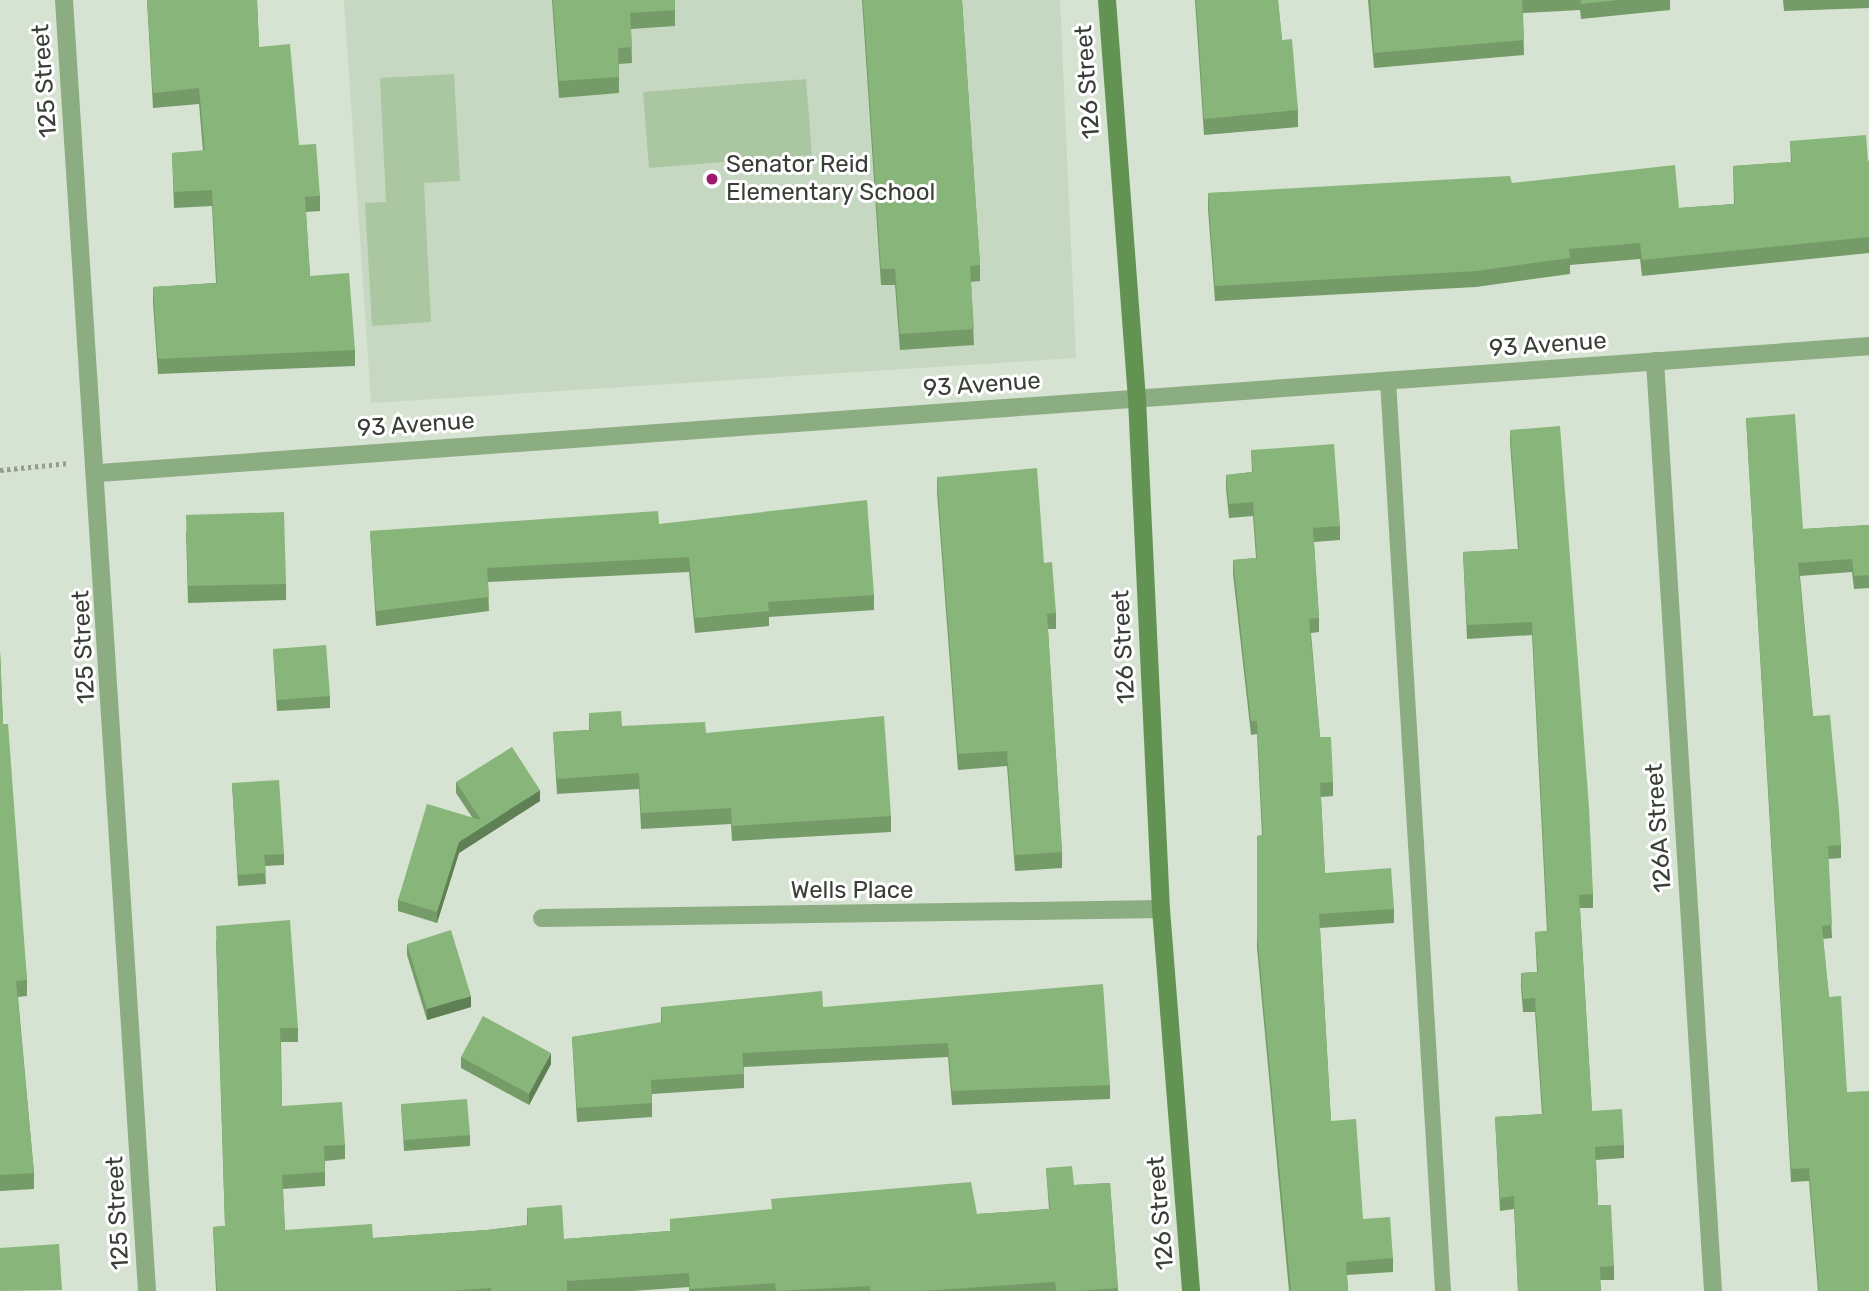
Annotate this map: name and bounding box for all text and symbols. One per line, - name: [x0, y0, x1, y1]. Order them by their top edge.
- street label: 125 Street: [27, 23, 63, 139]
- street label: 126 Street: [1070, 24, 1106, 140]
- place label: Senator Reid Elementary School: [726, 151, 936, 207]
- marker: Senator Reid Elementary School: [704, 171, 720, 187]
- street label: 93 Avenue: [1488, 327, 1608, 363]
- street label: 93 Avenue: [922, 367, 1042, 403]
- street label: 93 Avenue: [356, 407, 476, 443]
- street label: 125 Street: [67, 589, 101, 705]
- street label: 126 Street: [1107, 589, 1141, 705]
- street label: 126A Street: [1640, 762, 1678, 894]
- street label: Wells Place: [790, 877, 914, 905]
- street label: 125 Street: [101, 1155, 135, 1271]
- street label: 126 Street: [1142, 1155, 1180, 1271]

